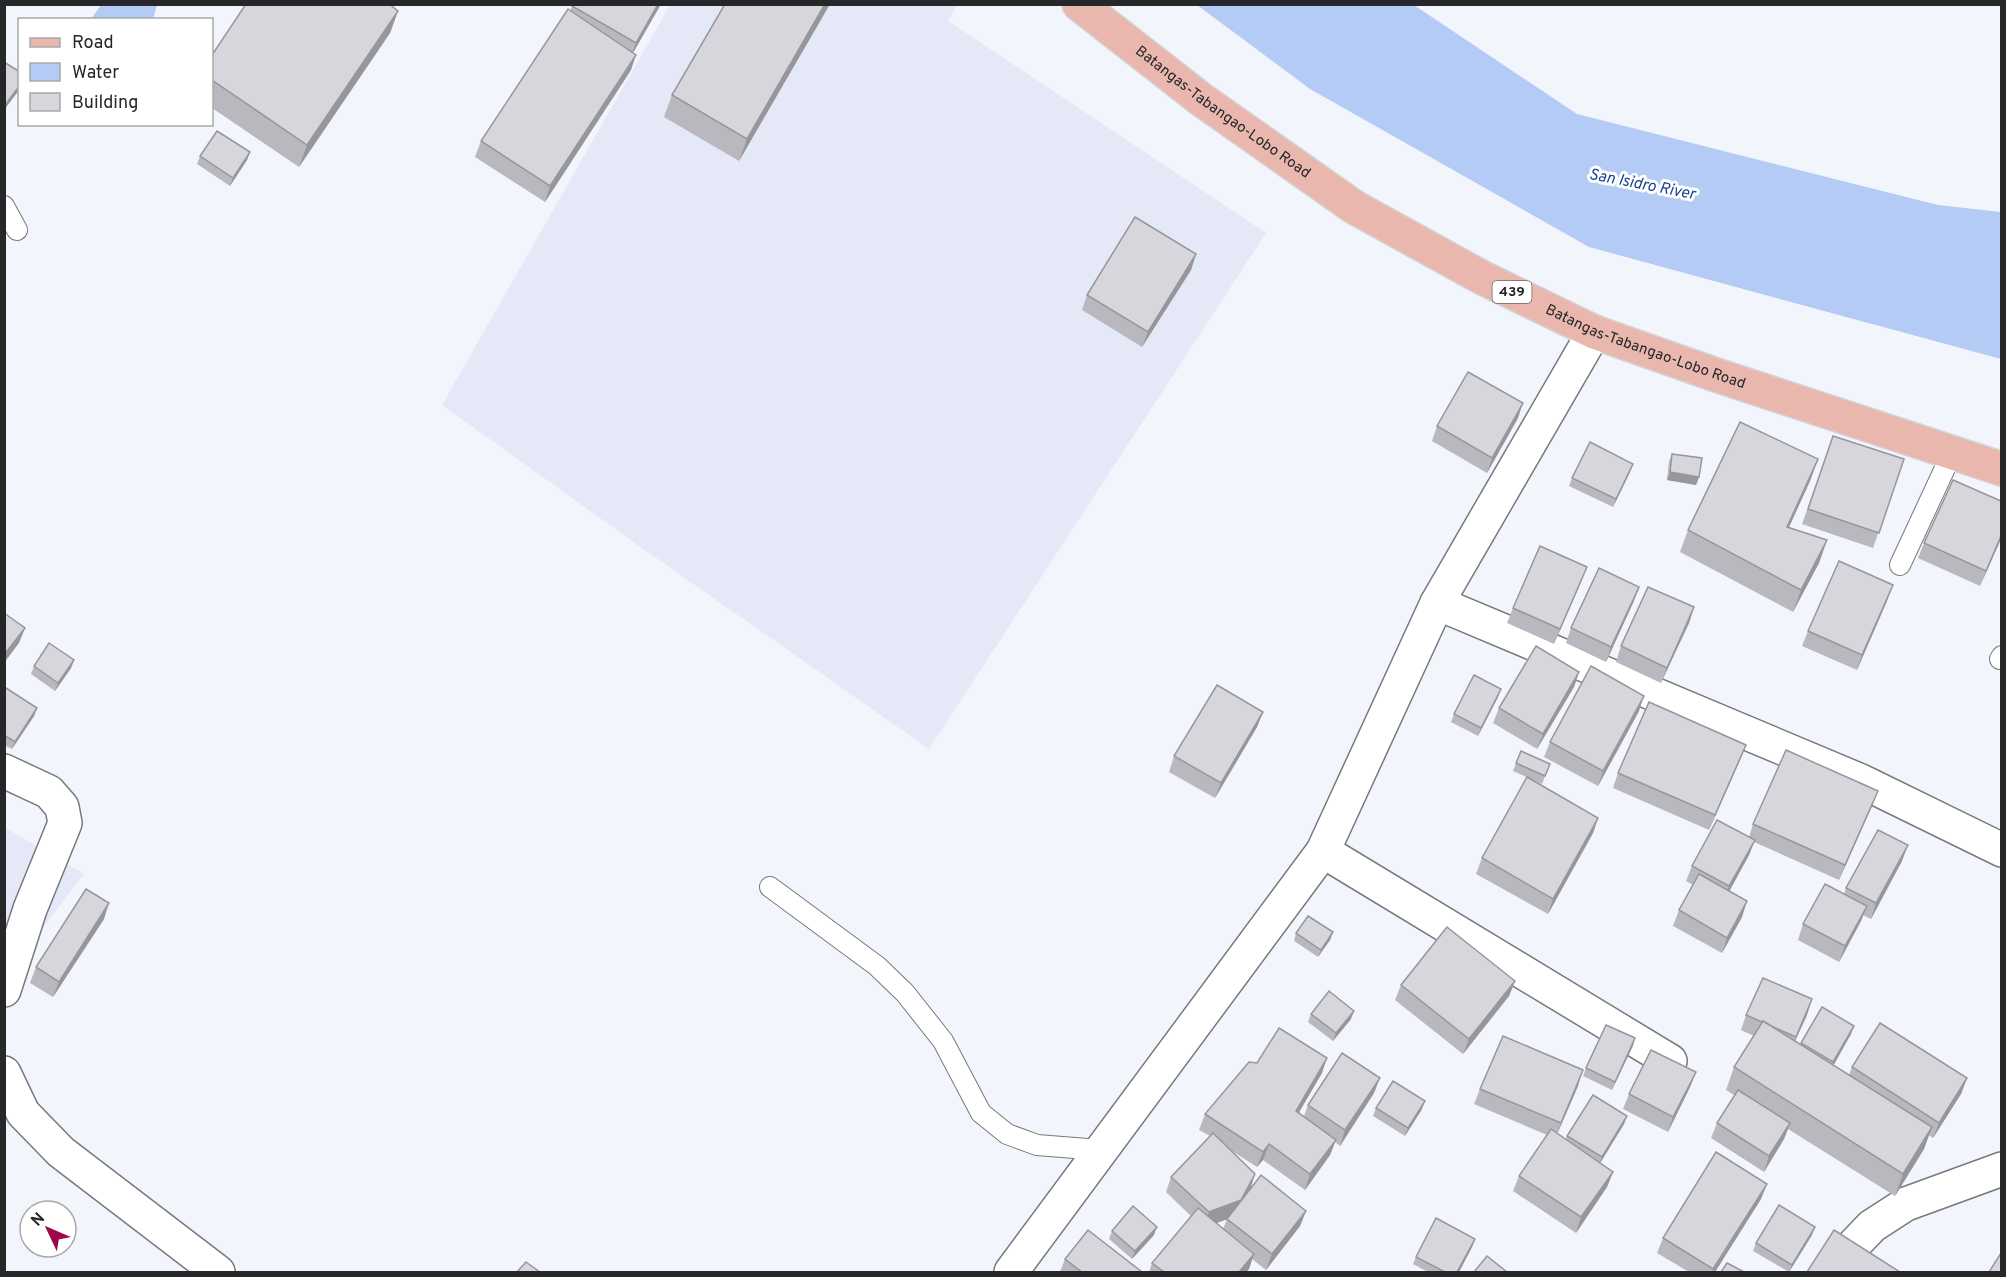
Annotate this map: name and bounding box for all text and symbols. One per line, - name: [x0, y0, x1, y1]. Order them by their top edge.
- legend: [18, 18, 213, 126]
- text: Road: [72, 32, 114, 55]
- street label: Batangas-Tabangao-Lobo Road: [1131, 42, 1314, 183]
- text: Water: [72, 62, 119, 85]
- text: Building: [72, 92, 138, 115]
- water label: San Isidro River: [1587, 165, 1699, 205]
- road number: 439: [1492, 281, 1532, 303]
- street label: Batangas-Tabangao-Lobo Road: [1542, 300, 1748, 394]
- north arrow: [18, 1199, 78, 1259]
- text: N: [27, 1209, 50, 1231]

